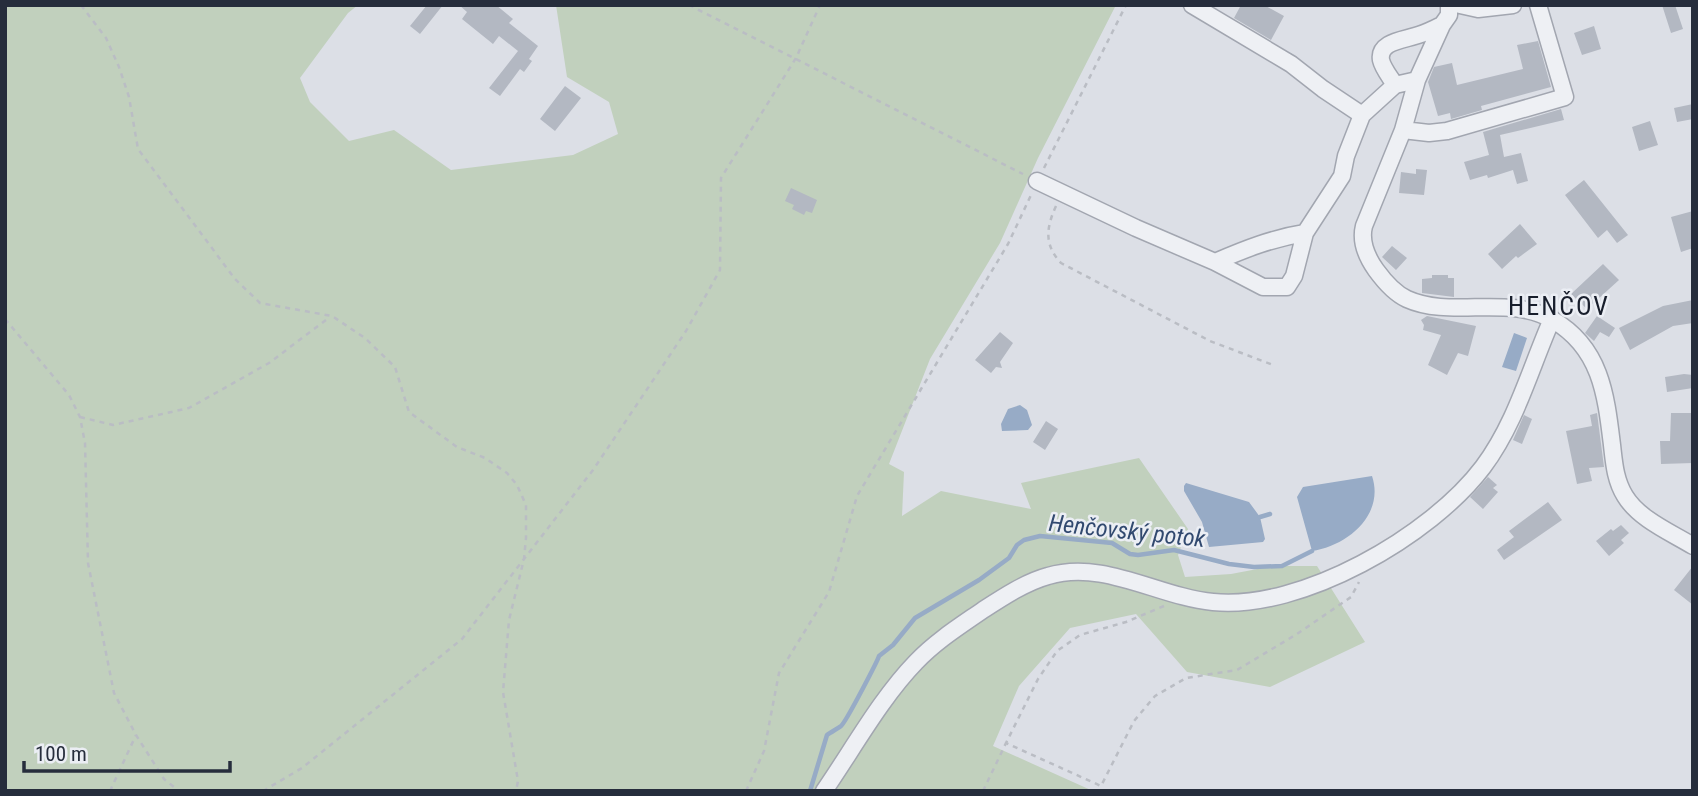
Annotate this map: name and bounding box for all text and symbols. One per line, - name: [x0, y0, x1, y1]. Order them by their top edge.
- district label: HENČOV: [1508, 291, 1610, 321]
- water label: Henčovský potok: [1047, 509, 1207, 553]
- scale bar: [24, 730, 231, 774]
- text: 100 m: [35, 742, 87, 766]

